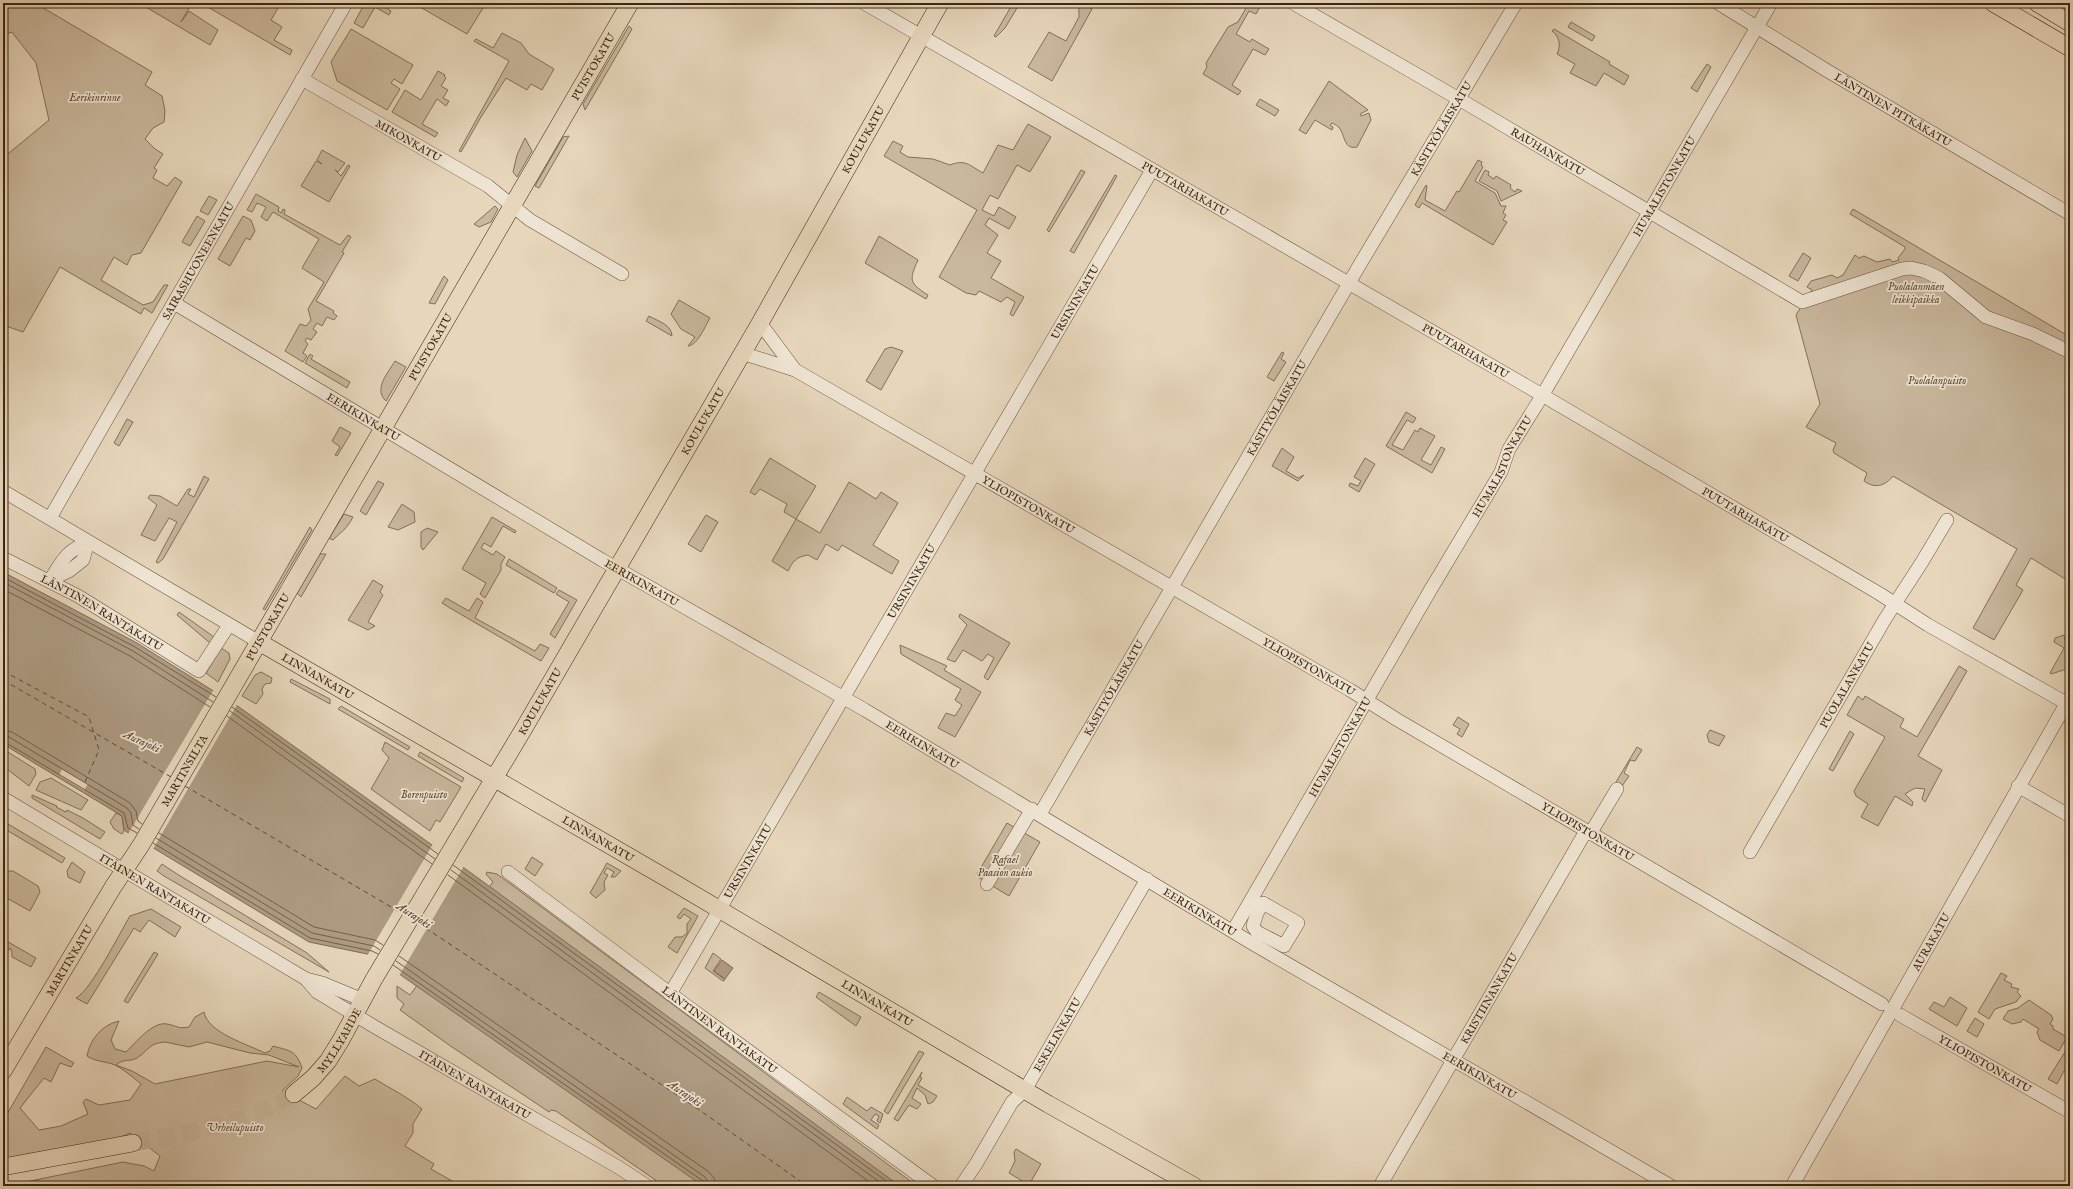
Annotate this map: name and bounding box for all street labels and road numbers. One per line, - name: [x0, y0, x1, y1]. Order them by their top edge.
- street label: PUISTOKATU: [569, 30, 619, 103]
- street label: LÄNTINEN PITKÄKATU: [1831, 70, 1954, 151]
- street label: KÄSITYÖLÄISKATU: [1408, 79, 1476, 179]
- street label: KOULUKATU: [839, 103, 889, 177]
- street label: MIKONKATU: [373, 117, 444, 166]
- street label: RAUHANKATU: [1508, 125, 1587, 180]
- street label: HUMALISTONKATU: [1630, 134, 1700, 239]
- street label: PUUTARHAKATU: [1139, 159, 1231, 220]
- street label: SAIRASHUONEENKATU: [159, 199, 239, 322]
- street label: URSININKATU: [1048, 262, 1103, 342]
- street label: PUISTOKATU: [406, 310, 457, 383]
- street label: PUUTARHAKATU: [1419, 321, 1512, 383]
- street label: KÄSITYÖLÄISKATU: [1244, 357, 1311, 459]
- street label: KOULUKATU: [679, 385, 729, 458]
- street label: EERIKINKATU: [324, 390, 403, 445]
- street label: HUMALISTONKATU: [1469, 413, 1536, 520]
- street label: YLIOPISTONKATU: [979, 473, 1077, 538]
- street label: PUUTARHAKATU: [1699, 485, 1791, 547]
- street label: URSININKATU: [885, 541, 940, 622]
- street label: EERIKINKATU: [602, 557, 681, 611]
- street label: LÄNTINEN RANTAKATU: [38, 572, 166, 655]
- street label: PUISTOKATU: [243, 591, 294, 664]
- street label: YLIOPISTONKATU: [1260, 635, 1358, 700]
- street label: KÄSITYÖLÄISKATU: [1081, 637, 1148, 739]
- street label: PUOLALANKATU: [1817, 639, 1878, 731]
- street label: LINNANKATU: [279, 651, 356, 704]
- street label: KOULUKATU: [516, 665, 566, 738]
- street label: HUMALISTONKATU: [1306, 694, 1375, 800]
- street label: EERIKINKATU: [883, 718, 962, 773]
- street label: MARTINSILTA: [159, 732, 212, 810]
- street label: YLIOPISTONKATU: [1538, 800, 1637, 865]
- street label: LINNANKATU: [559, 813, 637, 866]
- street label: URSININKATU: [721, 821, 776, 902]
- street label: ITÄINEN RANTAKATU: [96, 851, 213, 928]
- street label: EERIKINKATU: [1160, 885, 1239, 940]
- street label: AURAKATU: [1909, 910, 1954, 975]
- street label: MARTINKATU: [43, 922, 97, 999]
- street label: KRISTIINANKATU: [1458, 950, 1522, 1047]
- street label: LINNANKATU: [838, 977, 916, 1031]
- street label: LÄNTINEN RANTAKATU: [659, 984, 780, 1078]
- street label: ESKELINKATU: [1031, 995, 1085, 1075]
- street label: MYLLYAHDE: [315, 1005, 365, 1076]
- street label: YLIOPISTONKATU: [1936, 1032, 2034, 1097]
- street label: ITÄINEN RANTAKATU: [416, 1048, 533, 1123]
- street label: EERIKINKATU: [1440, 1049, 1519, 1103]

